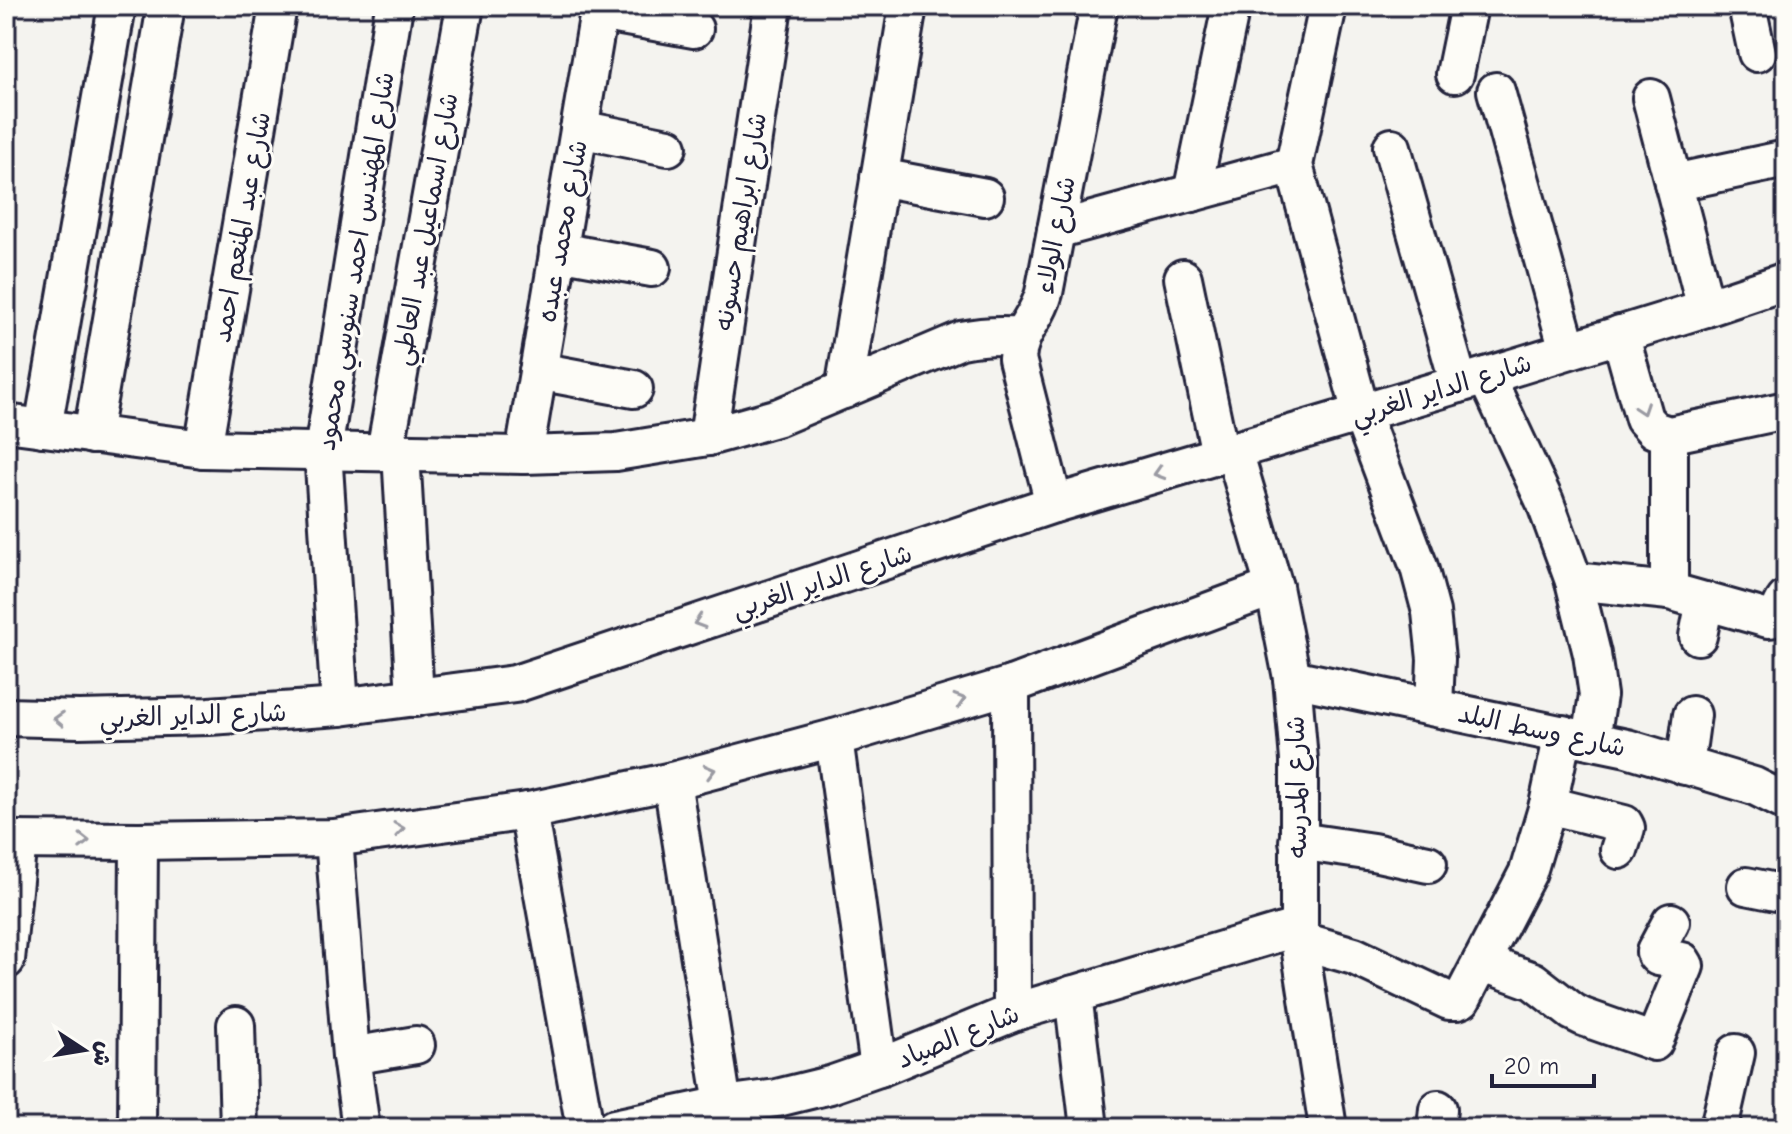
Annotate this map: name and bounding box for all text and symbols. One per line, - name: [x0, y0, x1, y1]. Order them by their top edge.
- street label: شارع المهندس احمد سنوسي محمود: [311, 70, 408, 454]
- street label: شارع اسماعيل عبد العاطي: [387, 90, 472, 369]
- street label: شارع عبد المنعم احمد: [207, 109, 281, 346]
- street label: شارع ابراهيم حسونه: [709, 111, 777, 334]
- street label: شارع محمد عبده: [532, 138, 596, 325]
- street label: شارع الولاء: [1030, 174, 1084, 297]
- street label: شارع الداير الغربي: [1347, 348, 1537, 438]
- one-way arrow: [1632, 401, 1648, 415]
- one-way arrow: [1152, 464, 1166, 480]
- street label: شارع الداير الغربي: [729, 539, 918, 632]
- one-way arrow: [692, 613, 706, 629]
- one-way arrow: [953, 693, 966, 709]
- street label: شارع الداير الغربي: [99, 698, 287, 741]
- street label: شارع وسط البلد: [1455, 699, 1628, 765]
- one-way arrow: [52, 710, 65, 727]
- street label: شارع المدرسه: [1281, 715, 1315, 859]
- one-way arrow: [702, 764, 716, 781]
- one-way arrow: [392, 821, 406, 838]
- one-way arrow: [78, 832, 91, 850]
- street label: شارع الصياد: [893, 999, 1025, 1077]
- north arrow: [44, 1010, 124, 1090]
- scale bar: [1492, 1038, 1594, 1088]
- text: ش: [87, 1039, 118, 1068]
- text: 20 m: [1504, 1052, 1559, 1080]

